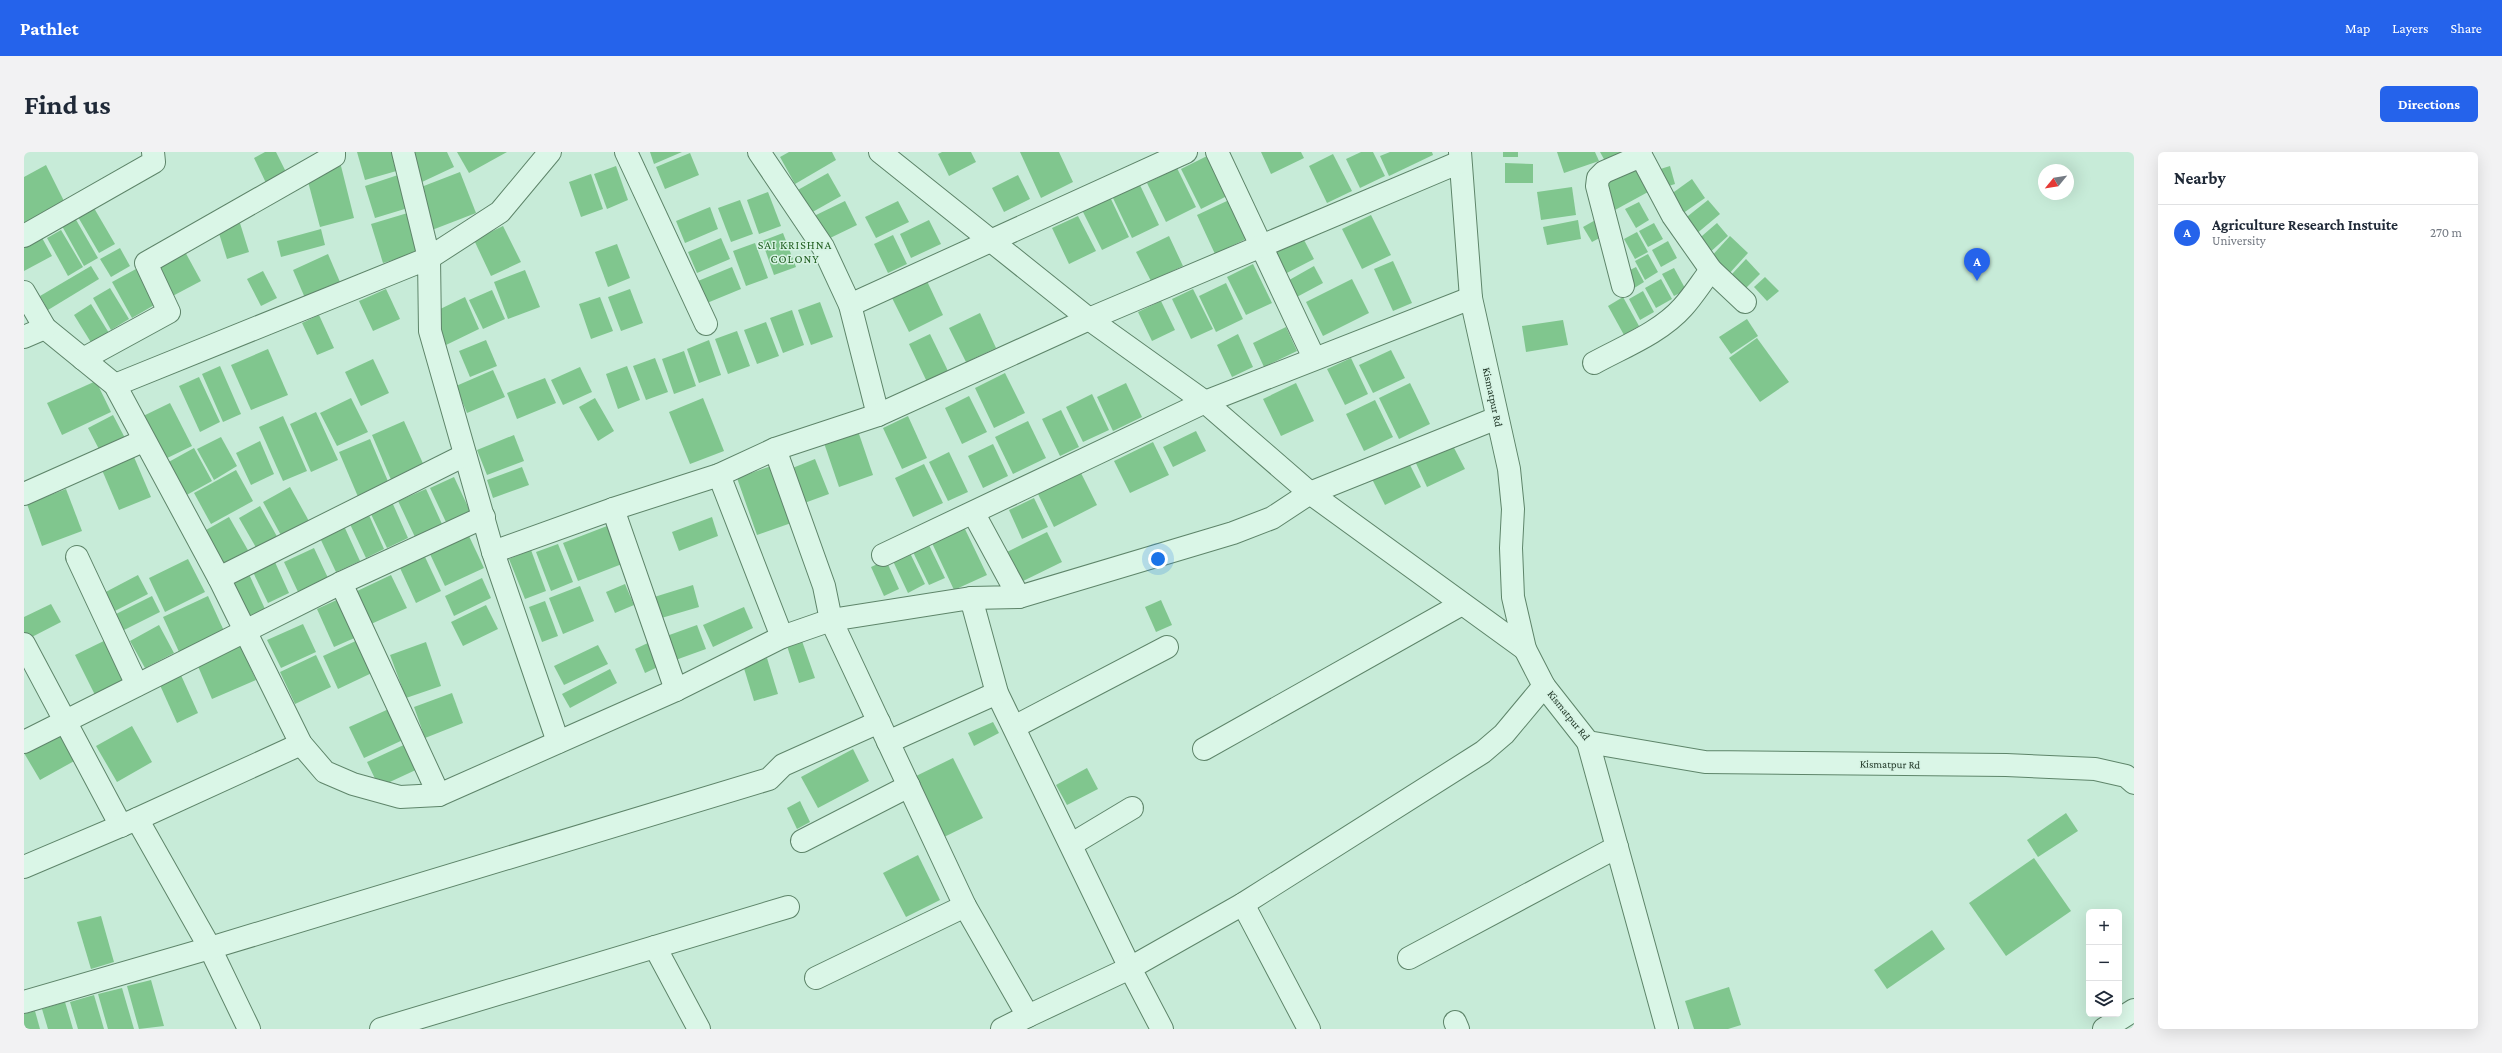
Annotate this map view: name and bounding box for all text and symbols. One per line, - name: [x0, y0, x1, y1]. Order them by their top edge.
- text: Pathlet: [20, 18, 78, 39]
- text: Map: [2345, 20, 2370, 36]
- text: Layers: [2392, 20, 2429, 36]
- text: Share: [2451, 20, 2482, 36]
- button: Directions: [2380, 86, 2478, 122]
- text: Find us: [24, 89, 111, 120]
- north arrow: [2038, 164, 2074, 200]
- text: Nearby: [2174, 169, 2226, 188]
- text: Agriculture Research Instuite: [2212, 217, 2398, 233]
- text: A: [2183, 225, 2191, 240]
- text: 270 m: [2430, 225, 2462, 240]
- text: University: [2212, 233, 2266, 248]
- district label: SAI KRISHNA COLONY: [758, 238, 832, 266]
- pin: A: [1964, 248, 1990, 281]
- street label: Kismatpur Rd: [1480, 366, 1505, 428]
- your location: [1148, 549, 1168, 569]
- street label: Kismatpur Rd: [1545, 688, 1593, 743]
- street label: Kismatpur Rd: [1860, 757, 1921, 772]
- map controls: [2086, 909, 2122, 1017]
- button: +: [2086, 909, 2122, 945]
- button: −: [2086, 945, 2122, 981]
- button: layers: [2086, 981, 2122, 1017]

